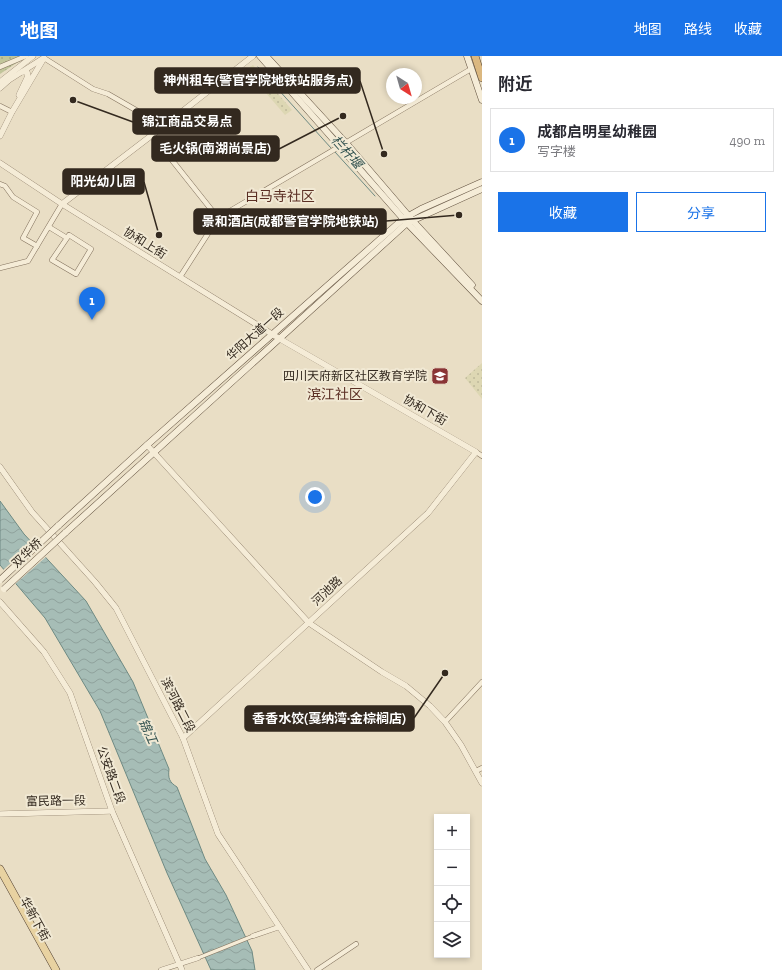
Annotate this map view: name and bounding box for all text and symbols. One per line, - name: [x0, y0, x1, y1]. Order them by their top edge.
- text: 地图: [20, 19, 58, 42]
- text: 地图: [634, 21, 662, 38]
- text: 路线: [684, 21, 712, 38]
- text: 收藏: [734, 21, 762, 38]
- callout: 神州租车(警官学院地铁站服务点): [155, 68, 360, 93]
- north arrow: [386, 68, 422, 104]
- text: 神州租车(警官学院地铁站服务点): [163, 73, 353, 88]
- text: 附近: [498, 74, 532, 94]
- callout: 锦江商品交易点: [133, 109, 240, 134]
- text: 锦江商品交易点: [141, 114, 233, 129]
- text: 成都启明星幼稚园: [537, 123, 657, 141]
- water label: 栏杆堰: [328, 132, 367, 173]
- text: 1: [509, 133, 515, 148]
- text: 490 m: [729, 133, 765, 148]
- callout: 毛火锅(南湖尚景店): [152, 136, 279, 161]
- text: 毛火锅(南湖尚景店): [159, 141, 271, 156]
- text: 写字楼: [537, 144, 576, 159]
- callout: 阳光幼儿园: [63, 169, 144, 194]
- text: 阳光幼儿园: [70, 174, 136, 189]
- district label: 白马寺社区: [245, 188, 315, 205]
- button: 收藏: [498, 192, 628, 232]
- button: 分享: [636, 192, 766, 232]
- callout: 景和酒店(成都警官学院地铁站): [194, 209, 386, 234]
- text: 景和酒店(成都警官学院地铁站): [202, 214, 378, 229]
- street label: 协和上街: [121, 224, 169, 262]
- pin: 1: [79, 287, 105, 320]
- street label: 华阳大道一段: [224, 305, 286, 363]
- school or university icon: 四川天府新区社区教育学院: [430, 366, 450, 386]
- place label: 四川天府新区社区教育学院: [283, 369, 427, 383]
- district label: 滨江社区: [307, 386, 363, 403]
- street label: 协和下街: [401, 392, 449, 428]
- your location: [305, 487, 325, 507]
- street label: 双华桥: [9, 536, 45, 570]
- street label: 河池路: [309, 574, 345, 608]
- street label: 滨河路二段: [158, 675, 198, 735]
- callout: 香香水饺(戛纳湾·金棕榈店): [245, 706, 414, 731]
- text: 香香水饺(戛纳湾·金棕榈店): [252, 711, 406, 726]
- water label: 锦江: [136, 716, 161, 748]
- street label: 公安路二段: [94, 744, 128, 806]
- street label: 富民路一段: [26, 793, 86, 809]
- map controls: [434, 814, 470, 958]
- button: +: [434, 814, 470, 850]
- button: −: [434, 850, 470, 886]
- button: locate: [434, 886, 470, 922]
- street label: 华新下街: [17, 895, 53, 943]
- button: layers: [434, 922, 470, 958]

